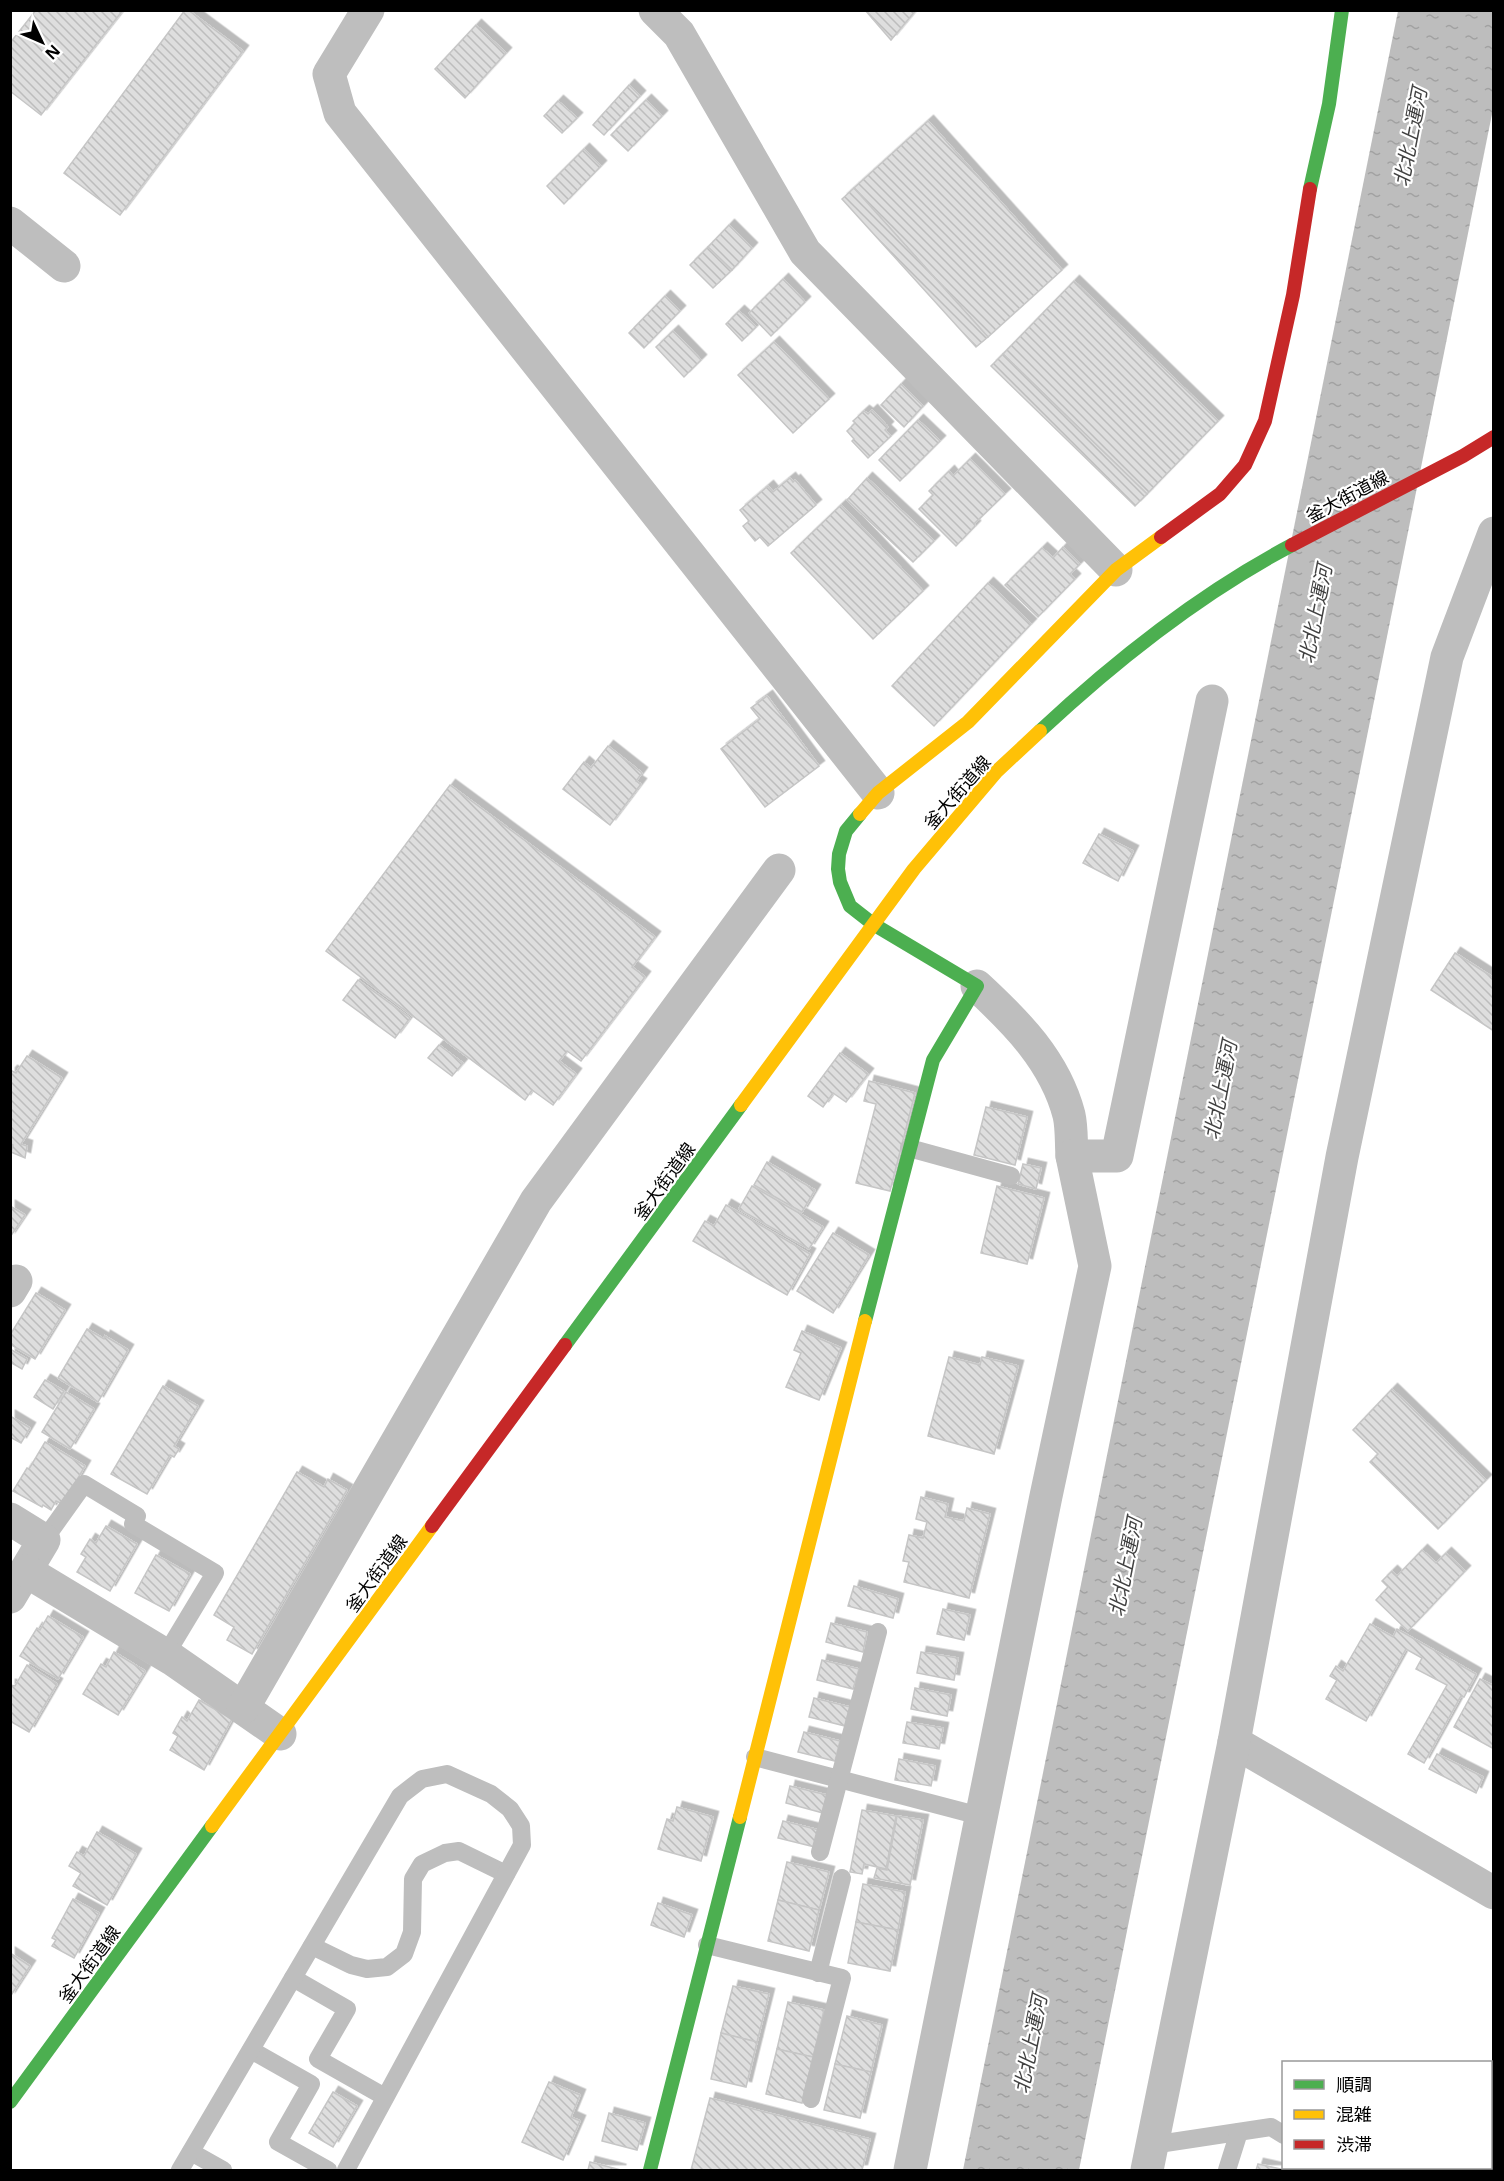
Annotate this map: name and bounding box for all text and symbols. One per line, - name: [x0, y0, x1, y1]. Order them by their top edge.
- north arrow: [12, 12, 72, 72]
- text: N: [40, 40, 65, 65]
- water label: 北北上運河: [1387, 81, 1434, 189]
- street label: 釜大街道線: [1302, 464, 1392, 528]
- water label: 北北上運河: [1292, 558, 1339, 666]
- street label: 釜大街道線: [918, 750, 996, 834]
- water label: 北北上運河: [1197, 1034, 1244, 1142]
- street label: 釜大街道線: [628, 1138, 700, 1224]
- water label: 北北上運河: [1102, 1511, 1149, 1619]
- street label: 釜大街道線: [340, 1530, 412, 1616]
- street label: 釜大街道線: [53, 1921, 125, 2007]
- water label: 北北上運河: [1007, 1988, 1054, 2096]
- legend: [1282, 2061, 1492, 2169]
- text: 順調: [1336, 2072, 1372, 2096]
- text: 混雑: [1336, 2102, 1372, 2126]
- text: 渋滞: [1336, 2132, 1372, 2156]

